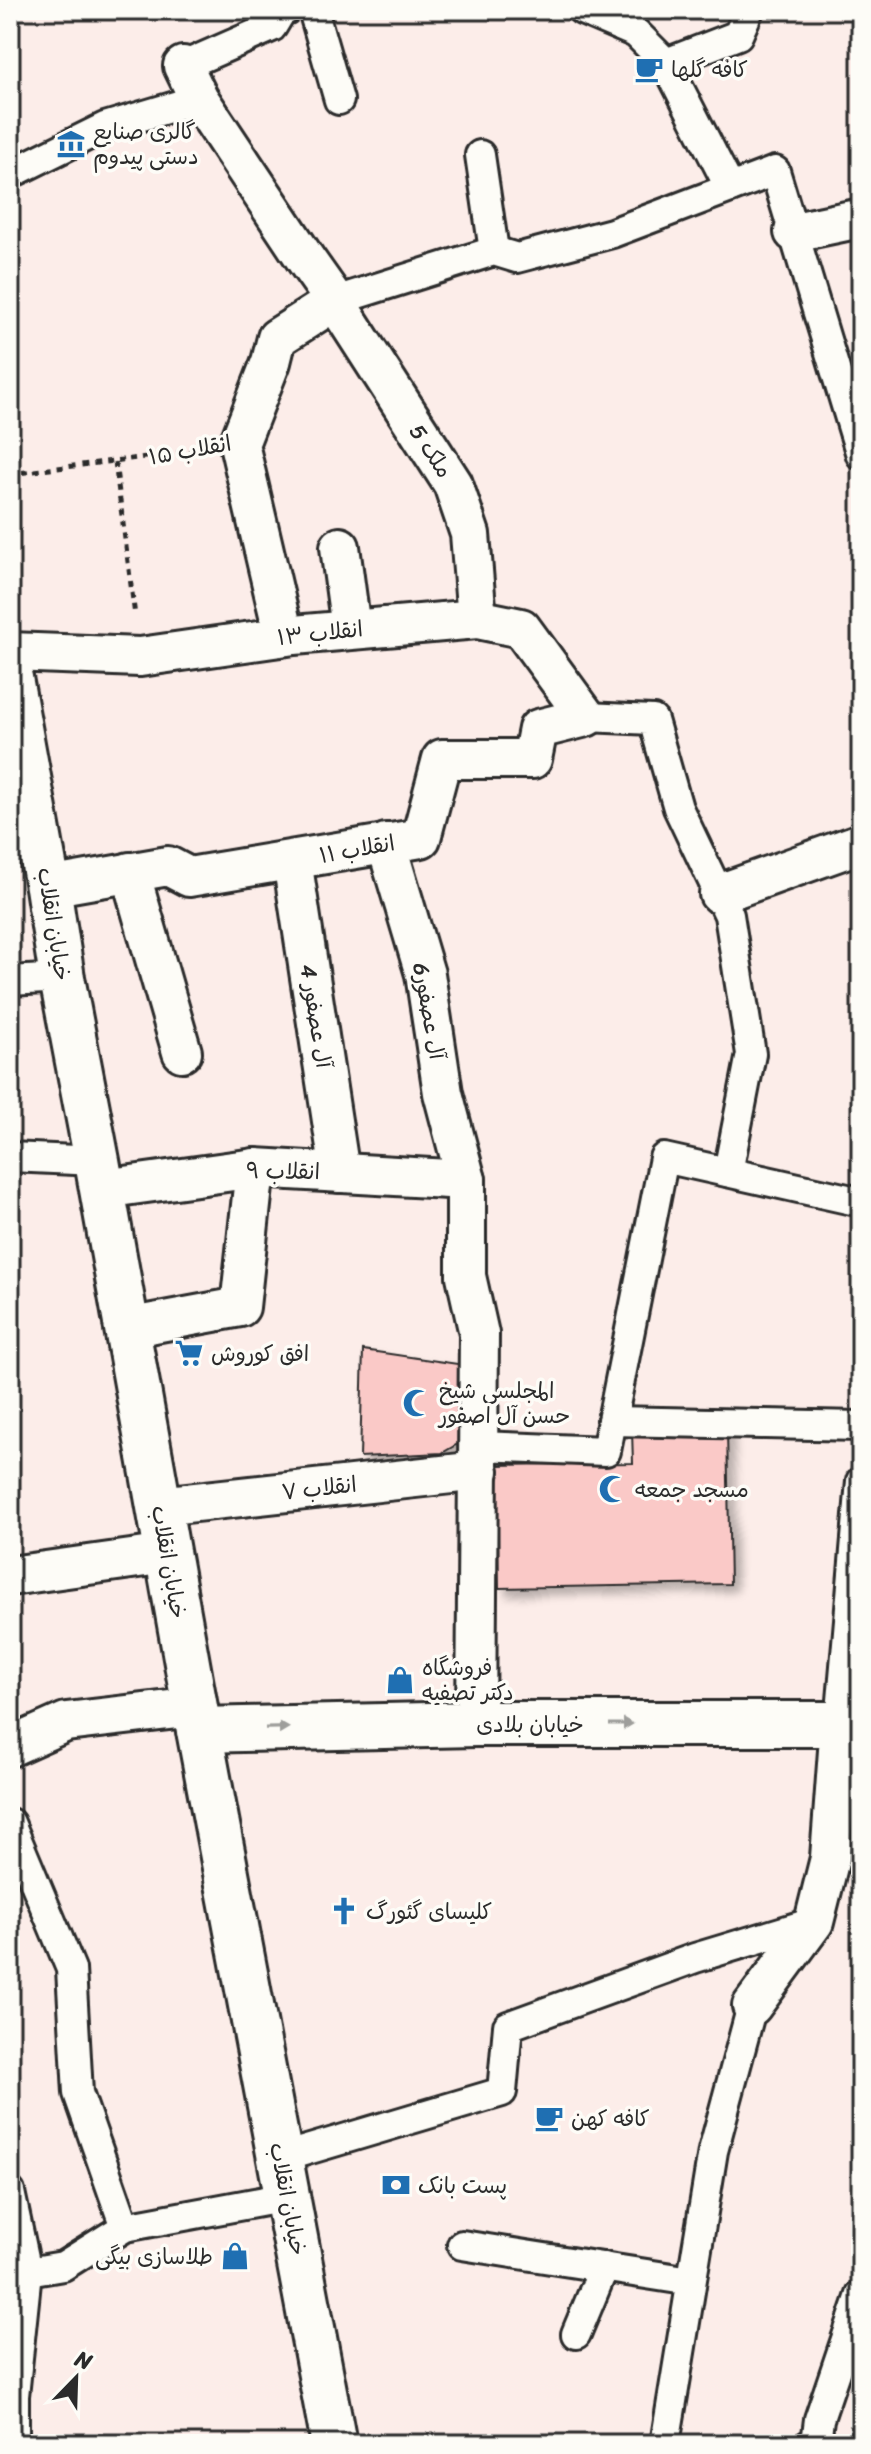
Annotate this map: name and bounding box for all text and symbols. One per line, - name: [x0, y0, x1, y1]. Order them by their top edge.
- place label: کافه گلها: [671, 50, 748, 89]
- cafe icon: کافه گلها: [634, 54, 664, 84]
- place label: گالری صنایع دستی پیدوم: [93, 112, 199, 176]
- museum icon: گالری صنایع دستی پیدوم: [56, 129, 86, 159]
- street label: ملک 5: [399, 416, 463, 486]
- street label: انقلاب ۱۵: [146, 424, 234, 476]
- street label: انقلاب ۱۳: [275, 609, 365, 657]
- street label: انقلاب ۱۱: [316, 823, 398, 875]
- street label: خیابان انقلاب: [26, 864, 82, 984]
- street label: آل عصفور6: [401, 960, 457, 1064]
- street label: آل عصفور 4: [289, 961, 344, 1072]
- street label: انقلاب ۹: [246, 1151, 320, 1191]
- place label: افق کوروش: [211, 1334, 309, 1373]
- supermarket icon: افق کوروش: [174, 1338, 204, 1368]
- place label: المجلسی شیخ حسن آل اصفور: [437, 1371, 570, 1435]
- mosque icon: المجلسی شیخ حسن آل اصفور: [402, 1388, 432, 1418]
- street label: انقلاب ۷: [279, 1465, 359, 1511]
- place label: مسجد جمعه: [635, 1470, 749, 1509]
- mosque icon: مسجد جمعه: [598, 1474, 628, 1504]
- street label: خیابان انقلاب: [140, 1502, 198, 1622]
- place label: فروشگاه دکتر تصفیه: [422, 1648, 514, 1712]
- shop icon: فروشگاه دکتر تصفیه: [385, 1665, 415, 1695]
- street label: خیابان بلادی: [476, 1705, 584, 1744]
- one-way arrow: [609, 1718, 634, 1730]
- one-way arrow: [265, 1722, 290, 1735]
- place label: کلیسای گئورگ: [366, 1892, 492, 1931]
- church icon: کلیسای گئورگ: [329, 1896, 359, 1926]
- place label: کافه کهن: [571, 2099, 650, 2138]
- cafe icon: کافه کهن: [534, 2103, 564, 2133]
- street label: خیابان انقلاب: [258, 2139, 318, 2259]
- place label: پست بانک: [418, 2166, 507, 2205]
- bank icon: پست بانک: [381, 2170, 411, 2200]
- place label: طلاسازی بیگی: [95, 2237, 213, 2276]
- shop icon: طلاسازی بیگی: [220, 2241, 250, 2271]
- north arrow: [36, 2338, 116, 2418]
- text: N: [68, 2339, 99, 2381]

